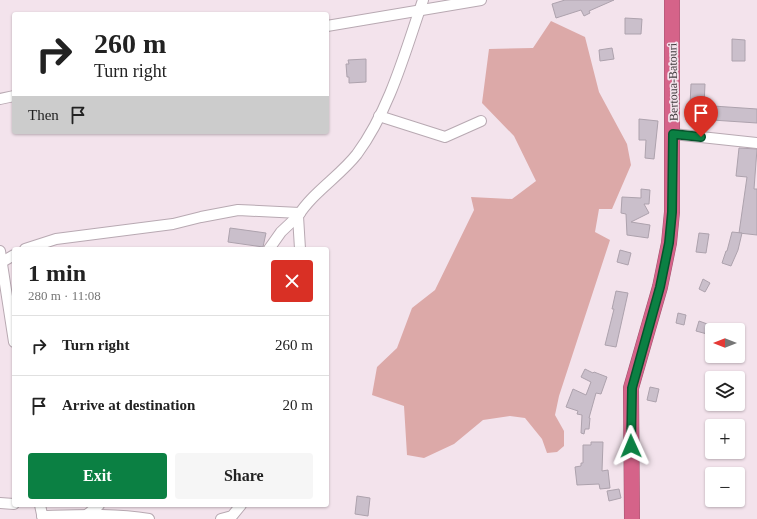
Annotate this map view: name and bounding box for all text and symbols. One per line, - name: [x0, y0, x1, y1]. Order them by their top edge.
- icon: right: [28, 28, 80, 80]
- text: 260 m: [94, 28, 166, 59]
- street label: Bertoua-Batouri: [665, 42, 681, 121]
- text: Turn right: [94, 61, 167, 81]
- pin: [684, 96, 718, 137]
- icon: arrive: [690, 102, 712, 124]
- icon: arrive: [67, 104, 89, 126]
- text: Then: [28, 107, 59, 123]
- text: 1 min: [28, 260, 86, 286]
- button: close: [271, 260, 313, 302]
- text: 280 m · 11:08: [28, 288, 101, 303]
- north arrow: [705, 323, 745, 363]
- map controls: [705, 323, 745, 507]
- icon: right: [28, 335, 50, 357]
- text: Turn right: [62, 337, 129, 353]
- text: 260 m: [275, 337, 313, 353]
- button: layers: [705, 371, 745, 411]
- icon: arrive: [28, 395, 50, 417]
- text: Arrive at destination: [62, 397, 195, 413]
- text: 20 m: [283, 397, 313, 413]
- button: +: [705, 419, 745, 459]
- position arrow: [610, 425, 652, 467]
- button: Exit: [28, 453, 167, 499]
- button: Share: [175, 453, 313, 499]
- button: −: [705, 467, 745, 507]

